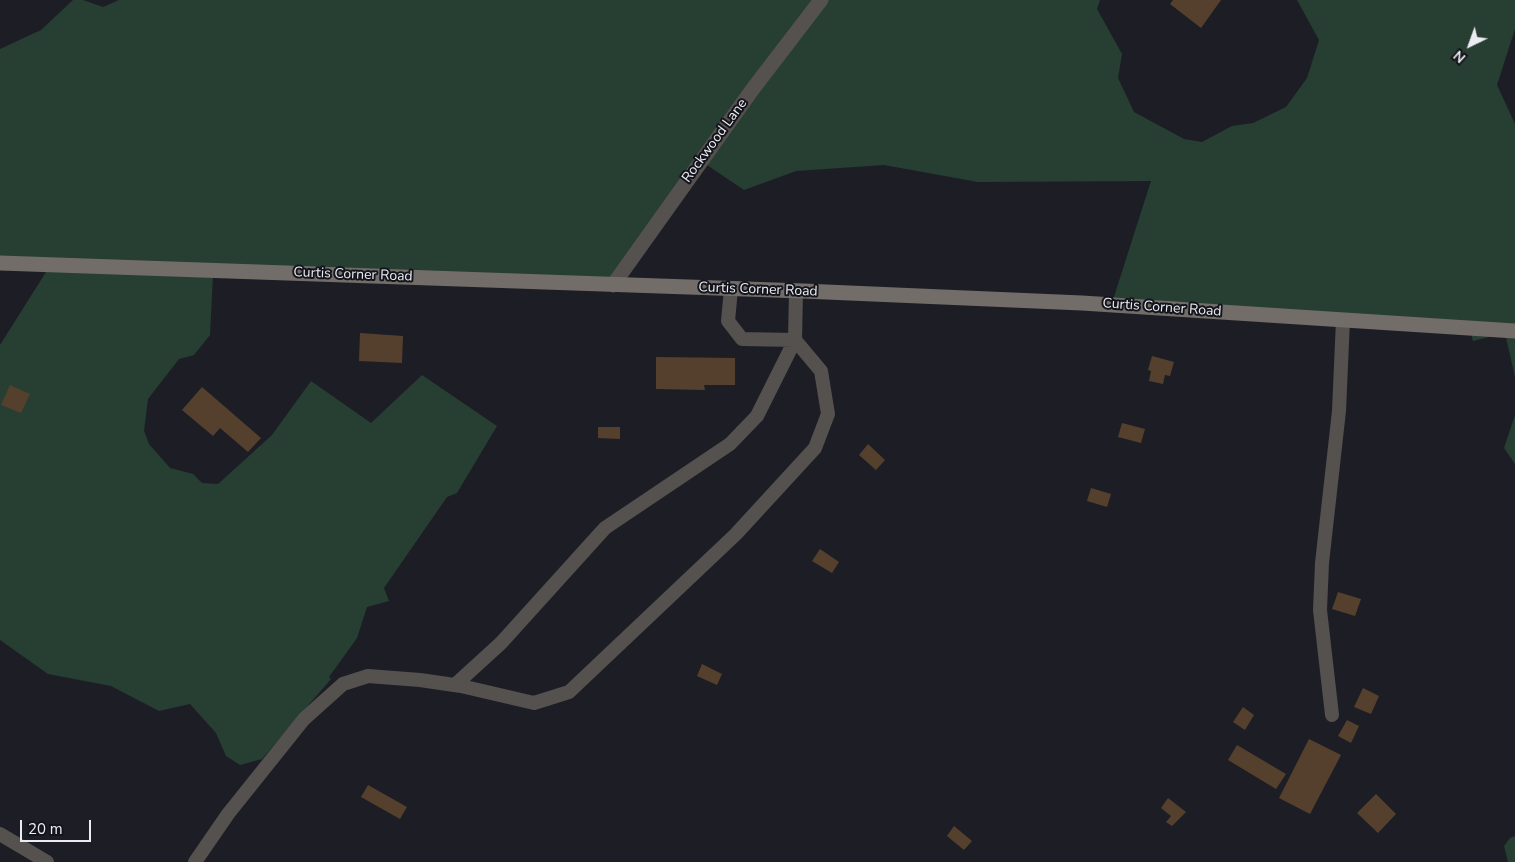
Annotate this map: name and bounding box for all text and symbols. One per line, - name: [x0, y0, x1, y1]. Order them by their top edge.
- north arrow: [1445, 20, 1495, 70]
- text: N: [1449, 46, 1470, 67]
- street label: Rockwood Lane: [679, 96, 751, 186]
- street label: Curtis Corner Road: [293, 265, 413, 285]
- street label: Curtis Corner Road: [698, 280, 818, 300]
- street label: Curtis Corner Road: [1102, 295, 1222, 321]
- scale bar: [22, 810, 94, 842]
- text: 20 m: [28, 819, 63, 839]

